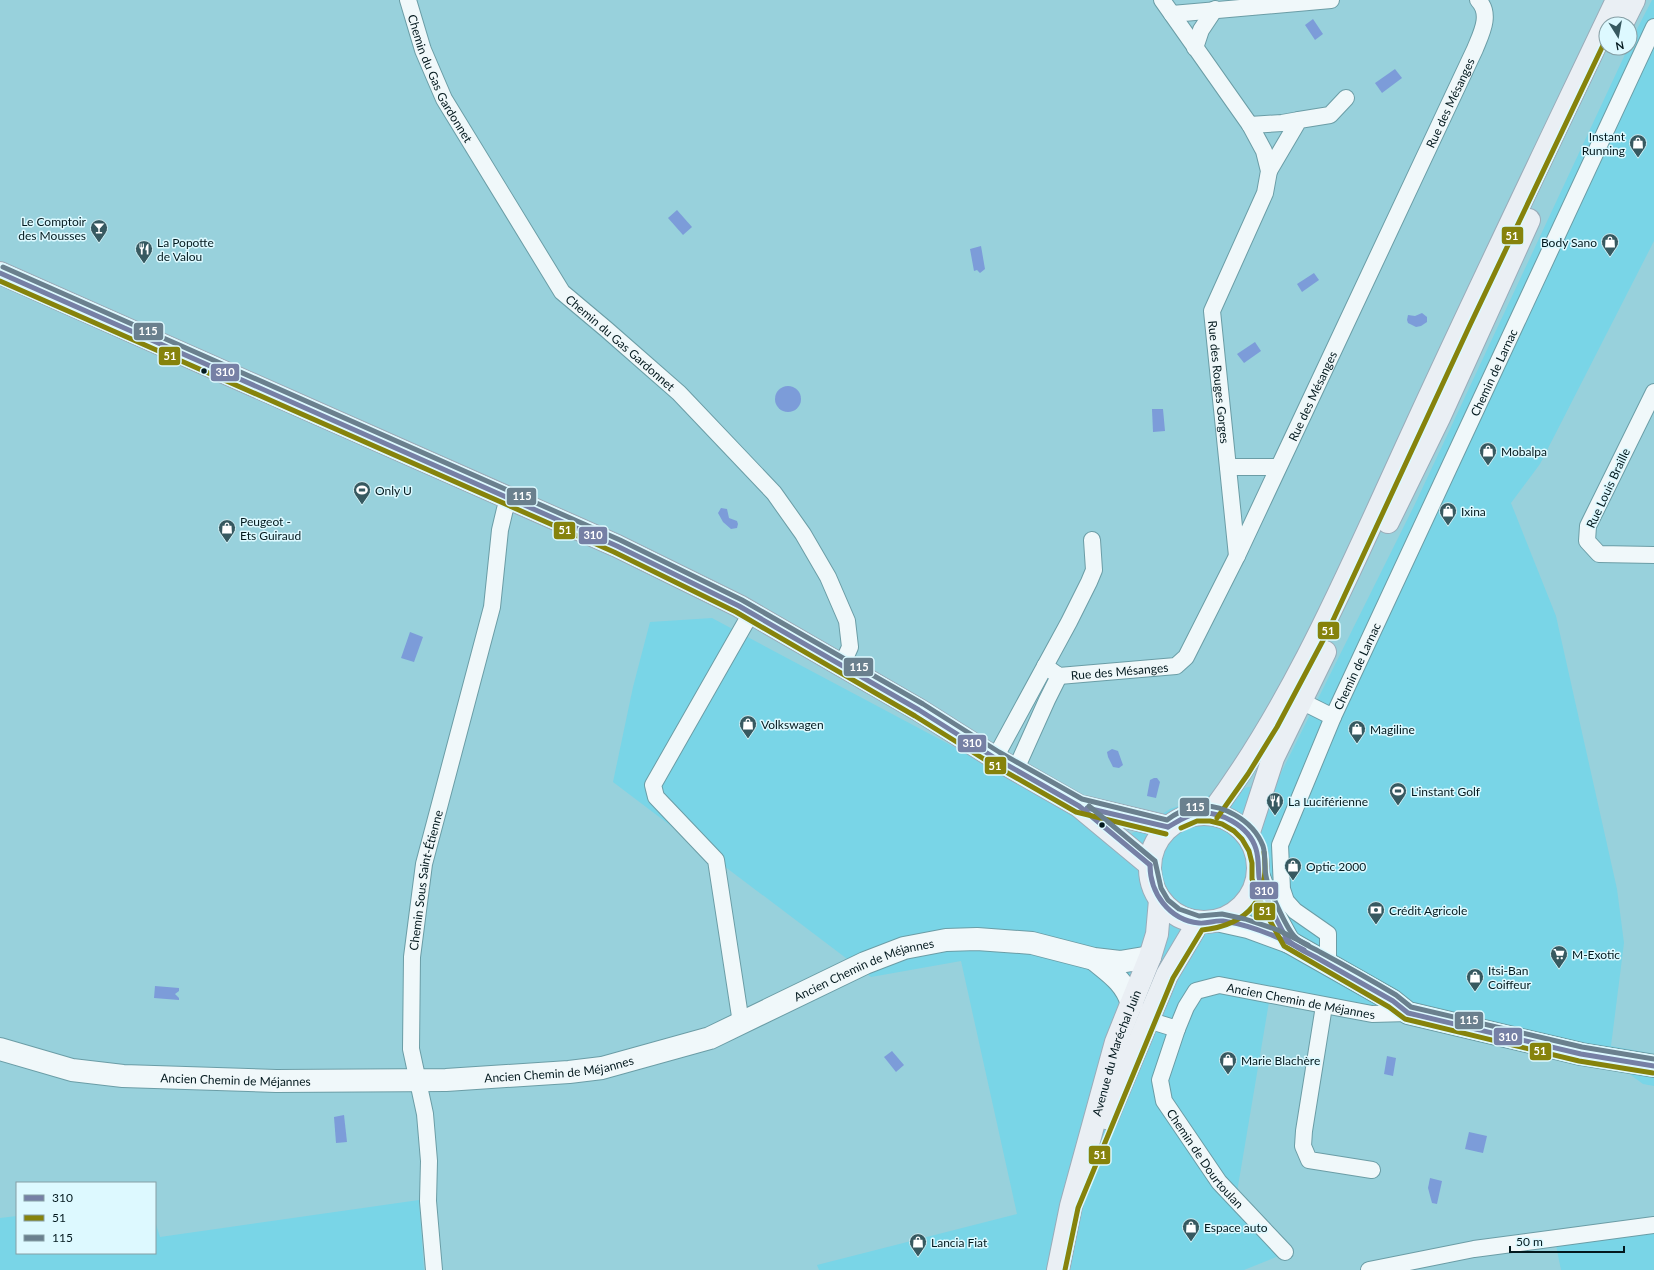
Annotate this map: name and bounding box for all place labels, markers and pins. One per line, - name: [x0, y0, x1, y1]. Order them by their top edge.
- place label: Instant Running: [1582, 129, 1626, 158]
- shop icon: Instant Running: [1628, 133, 1648, 158]
- place label: Le Comptoir des Mousses: [18, 214, 87, 243]
- bar icon: Le Comptoir des Mousses: [89, 218, 109, 243]
- shop icon: Body Sano: [1600, 232, 1620, 257]
- place label: La Popotte de Valou: [157, 235, 214, 264]
- place label: Body Sano: [1541, 235, 1597, 250]
- restaurant icon: La Popotte de Valou: [134, 239, 154, 264]
- unlabelled marker: [199, 366, 209, 376]
- shop icon: Mobalpa: [1478, 441, 1498, 466]
- place label: Mobalpa: [1501, 444, 1547, 459]
- sports icon: Only U: [352, 480, 372, 505]
- place label: Only U: [375, 483, 412, 498]
- shop icon: Ixina: [1438, 501, 1458, 526]
- place label: Ixina: [1461, 504, 1486, 519]
- place label: Peugeot - Ets Guiraud: [240, 514, 301, 543]
- shop icon: Peugeot - Ets Guiraud: [217, 518, 237, 543]
- shop icon: Volkswagen: [738, 714, 758, 739]
- place label: Volkswagen: [761, 717, 824, 732]
- shop icon: Magiline: [1347, 719, 1367, 744]
- place label: Magiline: [1370, 722, 1415, 737]
- sports icon: L'instant Golf: [1388, 781, 1408, 806]
- place label: L'instant Golf: [1411, 784, 1481, 799]
- restaurant icon: La Luciférienne: [1265, 791, 1285, 816]
- place label: La Luciférienne: [1288, 794, 1368, 809]
- unlabelled marker: [1097, 820, 1107, 830]
- shop icon: Optic 2000: [1283, 856, 1303, 881]
- place label: Optic 2000: [1306, 859, 1366, 874]
- bank icon: Crédit Agricole: [1366, 900, 1386, 925]
- place label: Crédit Agricole: [1389, 903, 1467, 918]
- supermarket icon: M-Exotic: [1549, 944, 1569, 969]
- place label: M-Exotic: [1572, 947, 1620, 962]
- place label: Itsi-Ban Coiffeur: [1488, 963, 1531, 992]
- shop icon: Itsi-Ban Coiffeur: [1465, 967, 1485, 992]
- shop icon: Marie Blachère: [1218, 1050, 1238, 1075]
- place label: Marie Blachère: [1241, 1053, 1320, 1068]
- shop icon: Espace auto: [1181, 1217, 1201, 1242]
- place label: Espace auto: [1204, 1220, 1268, 1235]
- shop icon: Lancia Fiat: [908, 1232, 928, 1257]
- place label: Lancia Fiat: [931, 1235, 988, 1250]

